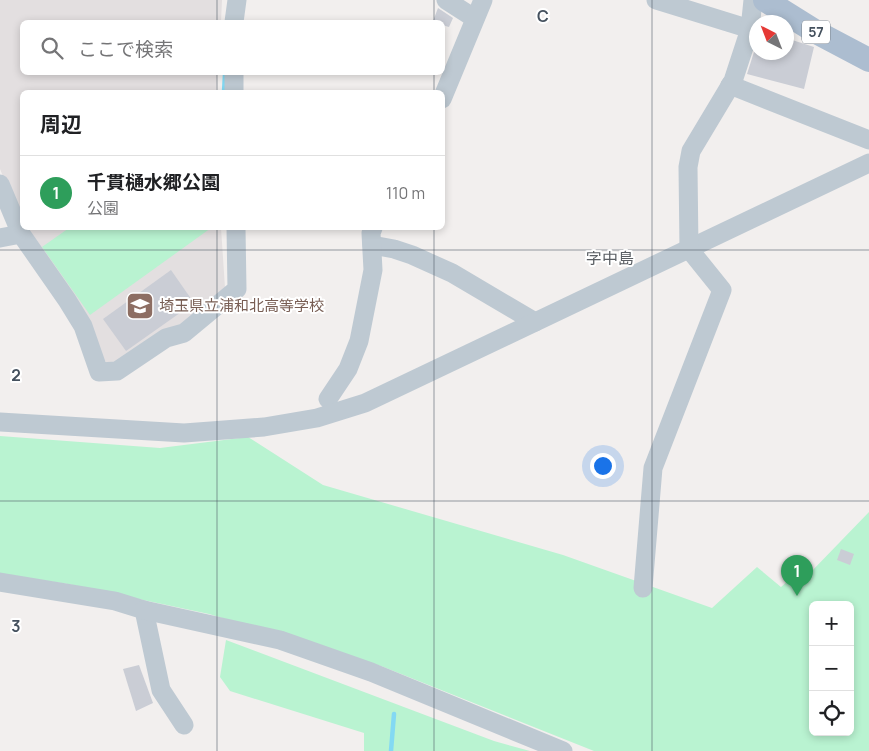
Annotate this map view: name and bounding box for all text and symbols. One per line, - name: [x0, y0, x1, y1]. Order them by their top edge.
- text: C: [537, 5, 549, 27]
- north arrow: [749, 15, 794, 60]
- search box: [20, 20, 445, 75]
- road number: 57: [802, 21, 830, 44]
- icon: search: [38, 34, 66, 62]
- text: ここで検索: [78, 36, 173, 62]
- text: 周辺: [40, 110, 82, 138]
- text: 千貫樋水郷公園: [87, 169, 220, 195]
- text: 1: [52, 182, 60, 204]
- text: 110 m: [386, 182, 425, 204]
- text: 公園: [87, 197, 119, 219]
- district label: 字中島: [586, 247, 634, 269]
- school or university icon: 埼玉県立浦和北高等学校: [125, 291, 155, 321]
- place label: 埼玉県立浦和北高等学校: [159, 295, 324, 316]
- text: 2: [11, 364, 21, 386]
- your location: [590, 453, 616, 479]
- pin: 1: [781, 555, 813, 596]
- map controls: [809, 601, 854, 736]
- button: +: [809, 601, 854, 646]
- text: 3: [11, 615, 21, 637]
- button: −: [809, 646, 854, 691]
- button: locate: [809, 691, 854, 736]

